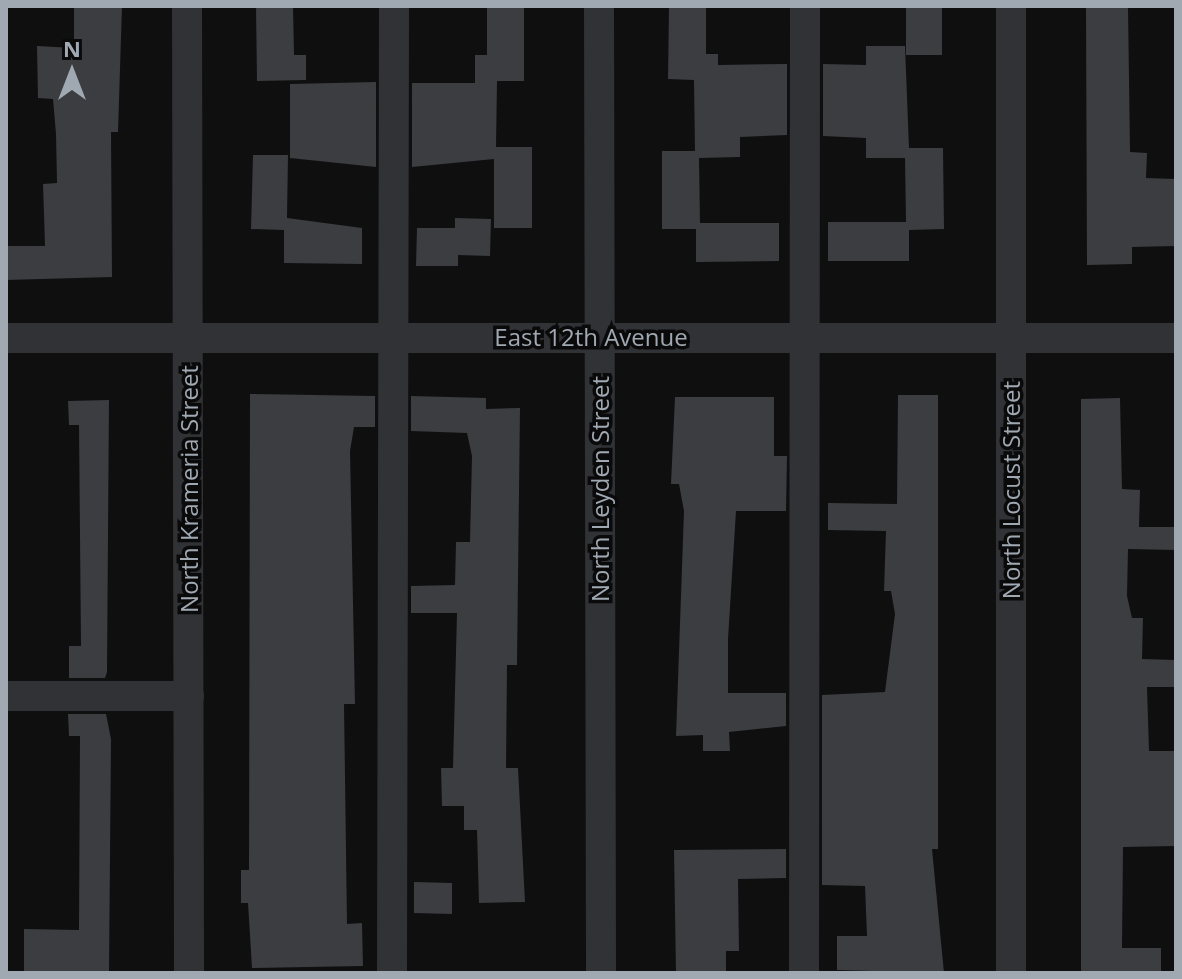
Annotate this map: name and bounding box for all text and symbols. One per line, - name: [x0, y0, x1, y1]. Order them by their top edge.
- north arrow: [32, 32, 112, 112]
- text: N: [63, 33, 81, 63]
- street label: East 12th Avenue: [494, 323, 688, 351]
- street label: North Krameria Street: [175, 365, 203, 613]
- street label: North Leyden Street: [586, 376, 614, 602]
- street label: North Locust Street: [997, 381, 1025, 599]

